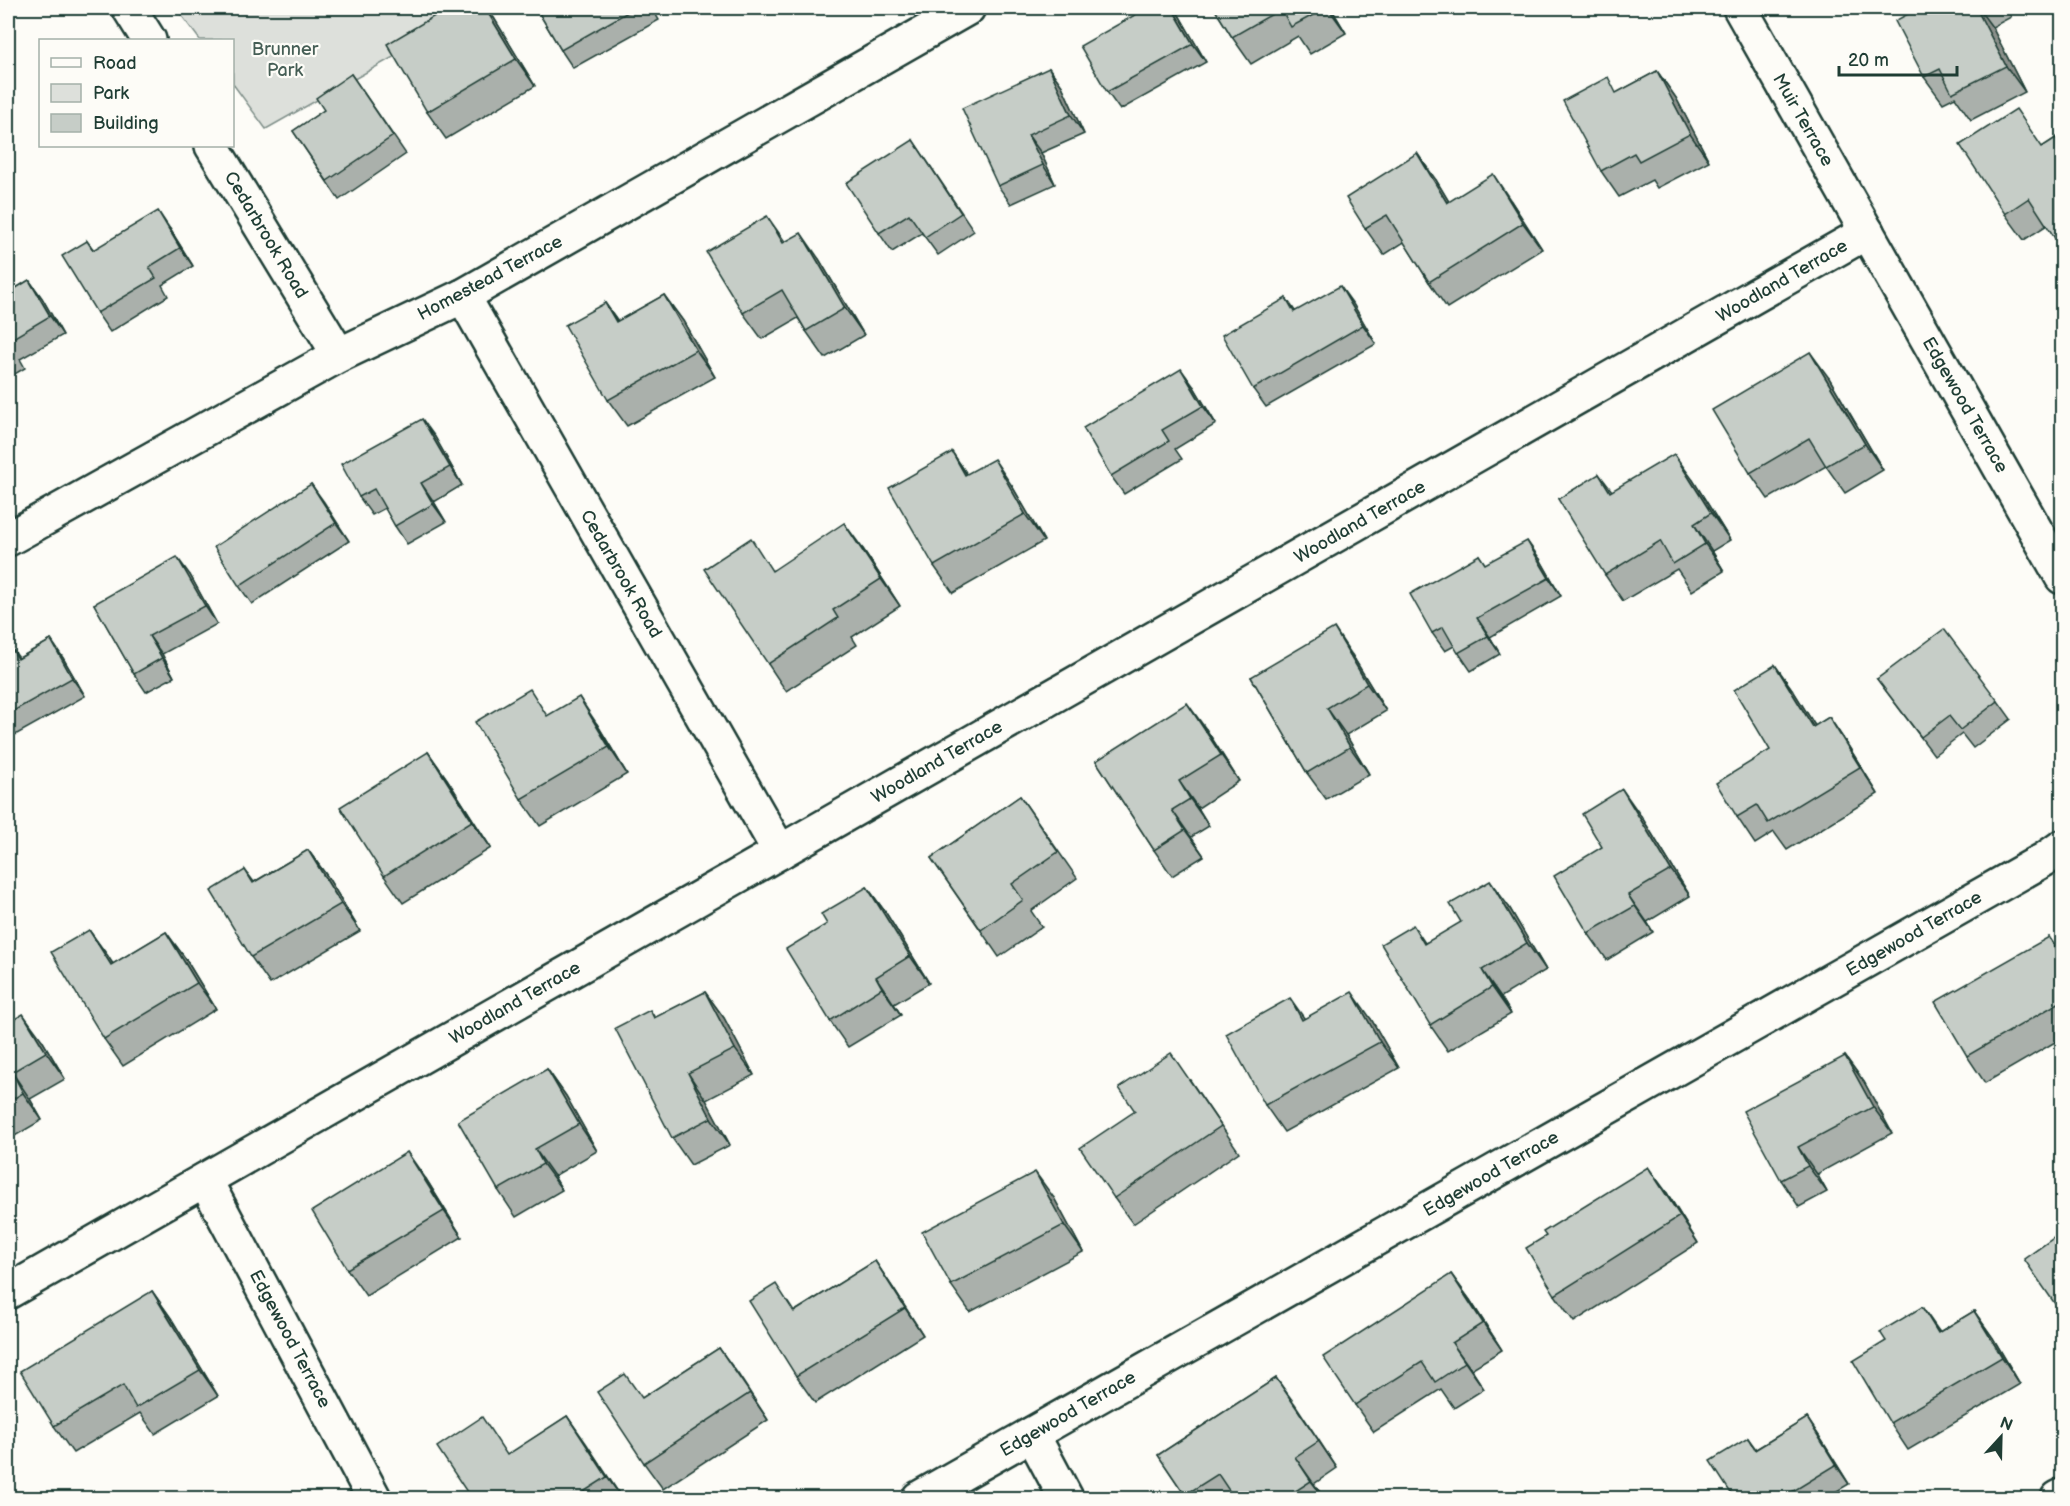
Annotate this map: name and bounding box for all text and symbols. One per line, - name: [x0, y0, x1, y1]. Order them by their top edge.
- legend: [39, 39, 234, 147]
- park label: Brunner Park: [252, 39, 319, 81]
- scale bar: [1839, 39, 1958, 77]
- text: 20 m: [1848, 50, 1889, 71]
- text: Road: [93, 53, 137, 74]
- street label: Muir Terrace: [1768, 70, 1838, 170]
- text: Park: [93, 83, 129, 104]
- text: Building: [93, 113, 159, 134]
- street label: Cedarbrook Road: [220, 168, 312, 302]
- street label: Homestead Terrace: [414, 231, 566, 325]
- street label: Woodland Terrace: [1713, 235, 1851, 327]
- street label: Edgewood Terrace: [1918, 334, 2013, 477]
- street label: Woodland Terrace: [1291, 476, 1429, 568]
- street label: Cedarbrook Road: [576, 506, 666, 642]
- street label: Woodland Terrace: [868, 716, 1006, 808]
- street label: Edgewood Terrace: [1843, 886, 1986, 981]
- street label: Woodland Terrace: [446, 957, 584, 1049]
- street label: Edgewood Terrace: [1420, 1126, 1563, 1221]
- street label: Edgewood Terrace: [245, 1267, 335, 1412]
- street label: Edgewood Terrace: [997, 1366, 1140, 1461]
- north arrow: [1971, 1407, 2031, 1467]
- text: N: [1997, 1413, 2015, 1436]

